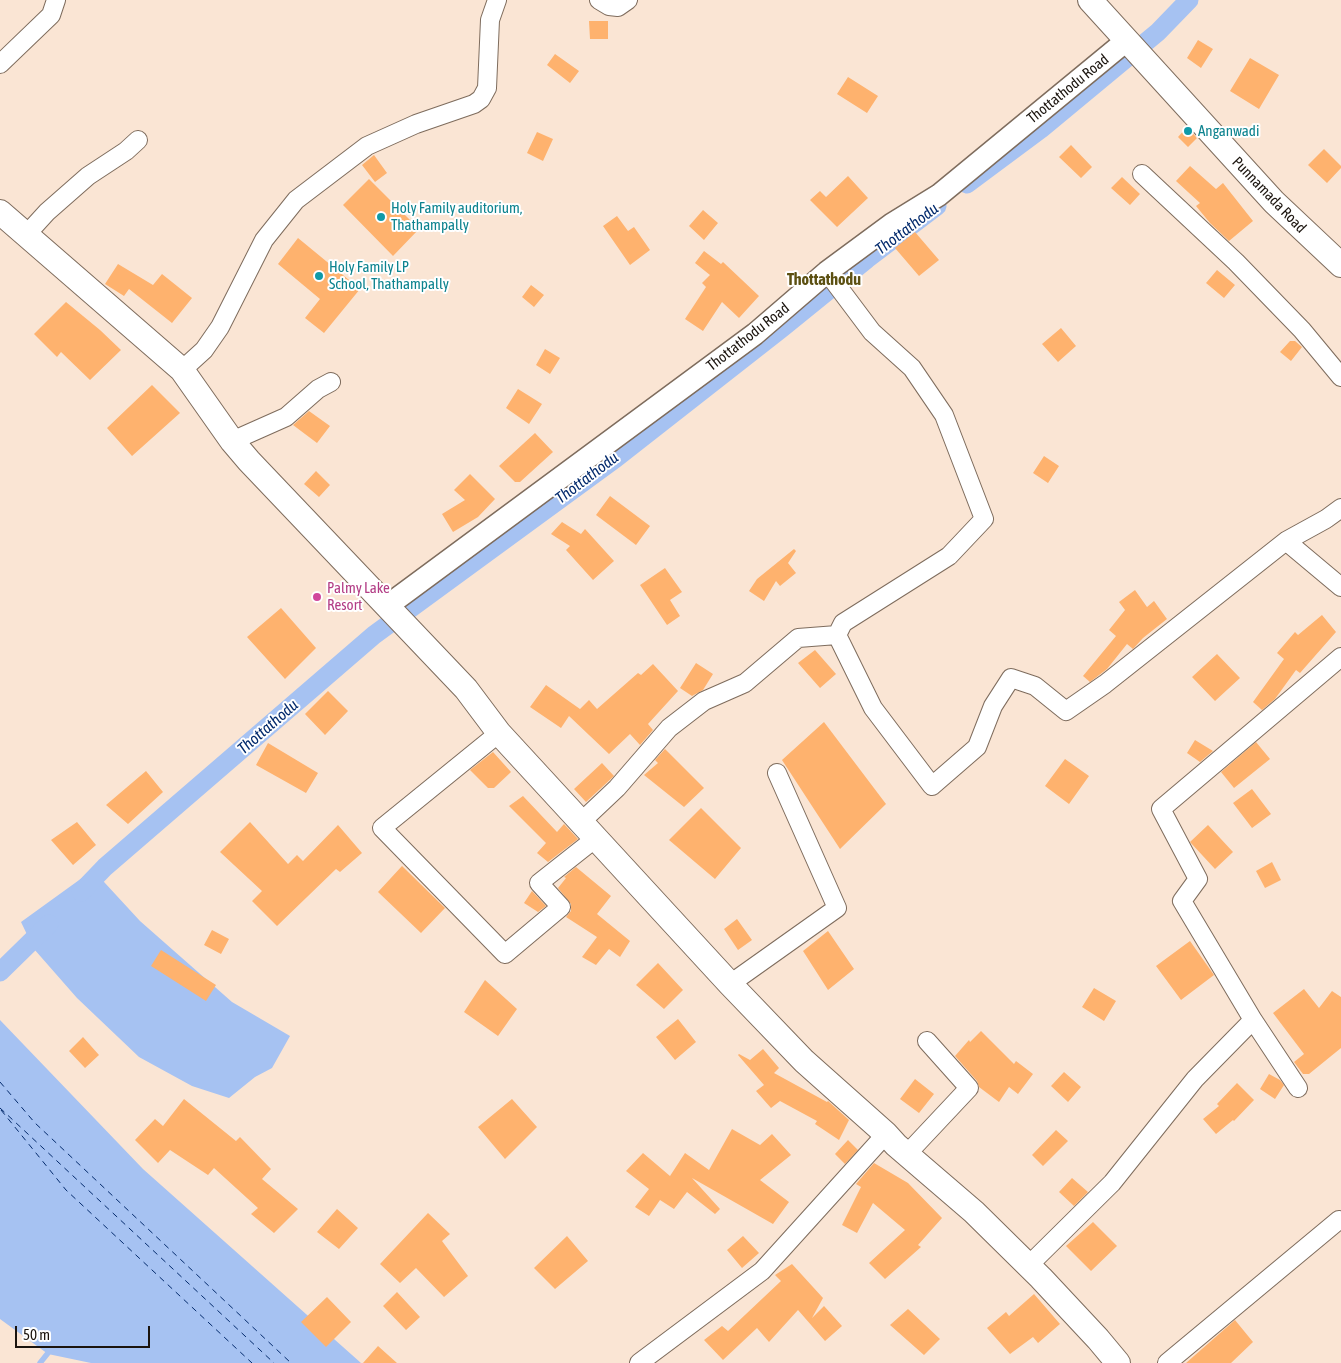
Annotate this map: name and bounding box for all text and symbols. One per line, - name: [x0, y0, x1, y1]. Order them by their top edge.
- street label: Thottathodu Road: [1024, 51, 1112, 127]
- place label: Anganwadi: [1198, 122, 1259, 140]
- marker: Anganwadi: [1182, 125, 1194, 137]
- street label: Punnamada Road: [1228, 153, 1310, 237]
- place label: Holy Family auditorium, Thathampally: [391, 199, 522, 234]
- water label: Thottathodu: [872, 199, 942, 259]
- marker: Holy Family auditorium, Thathampally: [375, 211, 387, 223]
- place label: Holy Family LP School, Thathampally: [329, 258, 449, 293]
- marker: Holy Family LP School, Thathampally: [313, 270, 325, 282]
- district label: Thottathodu: [787, 270, 861, 290]
- street label: Thottathodu Road: [703, 299, 793, 375]
- water label: Thottathodu: [552, 448, 622, 508]
- place label: Palmy Lake Resort: [327, 579, 390, 614]
- marker: Palmy Lake Resort: [311, 591, 323, 603]
- water label: Thottathodu: [234, 696, 302, 758]
- scale bar: [18, 1316, 152, 1348]
- text: 50 m: [23, 1326, 50, 1343]

